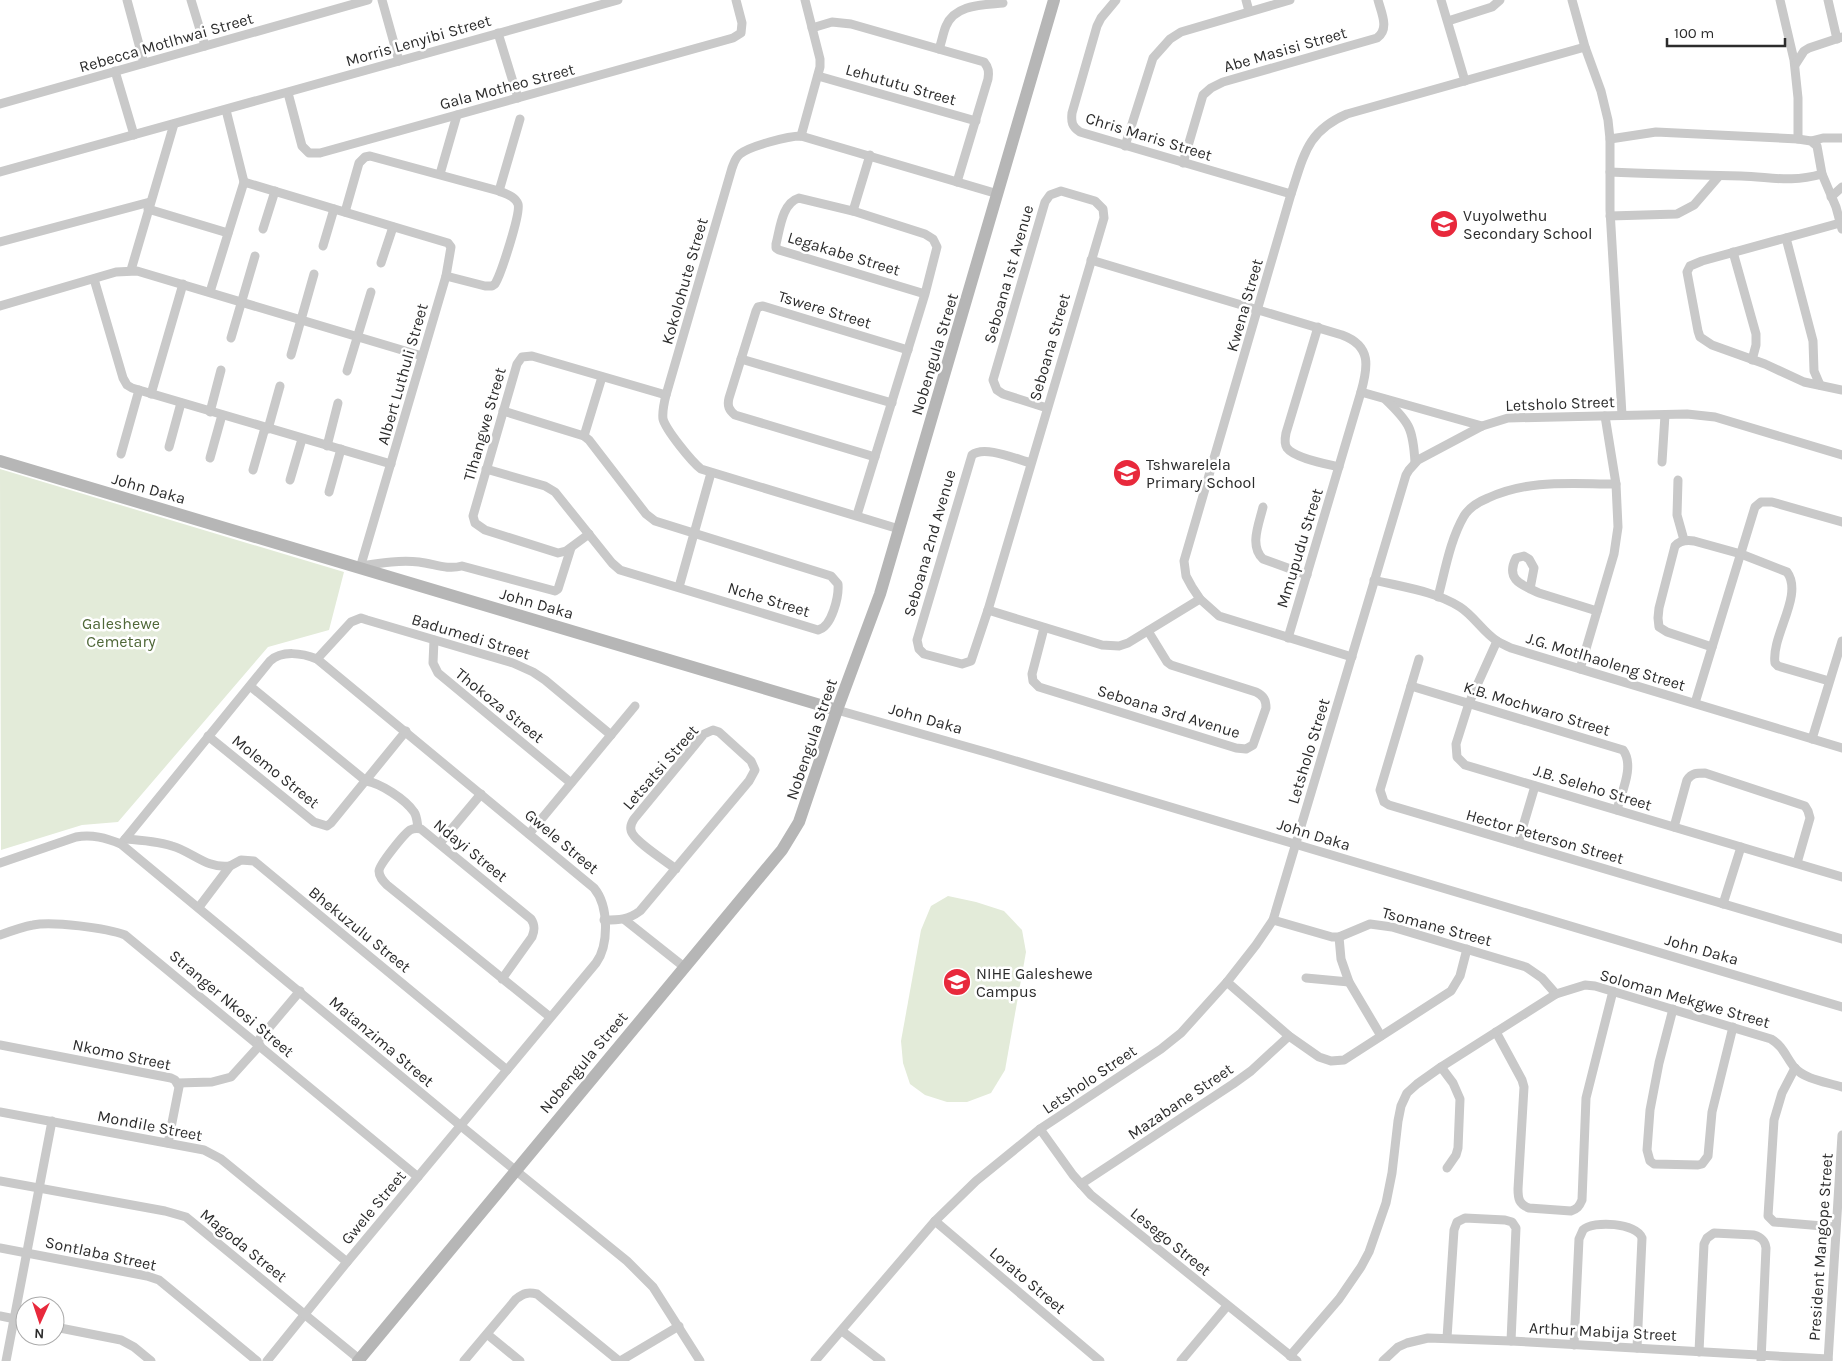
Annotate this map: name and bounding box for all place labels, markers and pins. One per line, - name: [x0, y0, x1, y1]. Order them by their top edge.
- place label: Vuyolwethu Secondary School: [1463, 206, 1592, 243]
- school or university icon: Vuyolwethu Secondary School: [1429, 209, 1459, 239]
- place label: Tshwarelela Primary School: [1146, 455, 1256, 492]
- school or university icon: Tshwarelela Primary School: [1112, 458, 1142, 488]
- place label: NIHE Galeshewe Campus: [976, 964, 1093, 1001]
- school or university icon: NIHE Galeshewe Campus: [942, 967, 972, 997]

